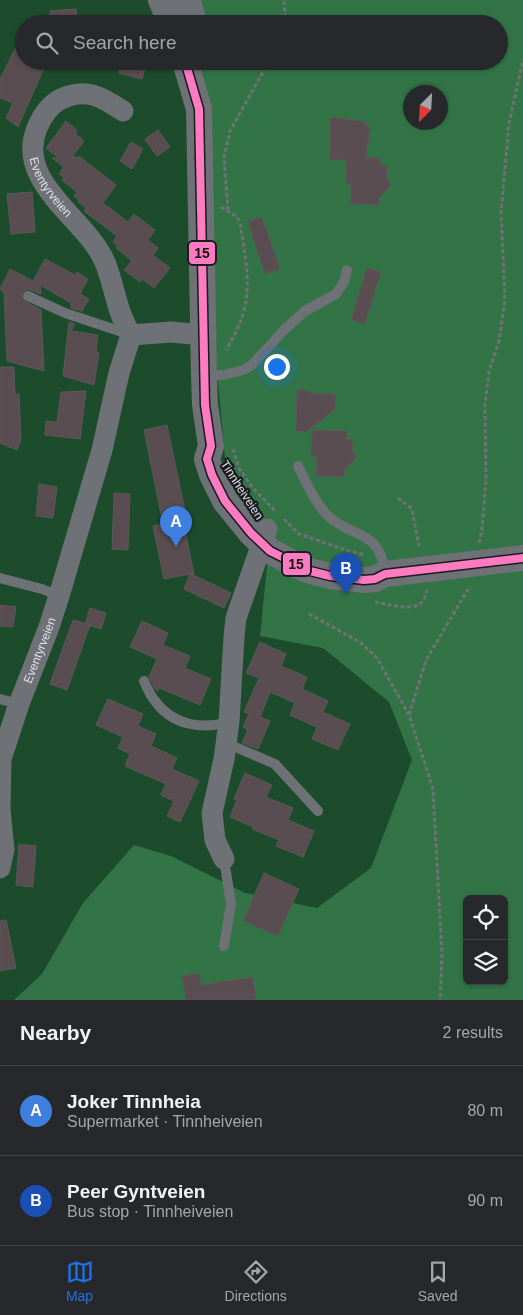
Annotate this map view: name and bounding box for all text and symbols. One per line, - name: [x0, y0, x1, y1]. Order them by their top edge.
- search box: [15, 15, 508, 70]
- icon: search: [33, 29, 61, 57]
- text: Search here: [73, 32, 177, 53]
- north arrow: [403, 85, 448, 130]
- street label: Eventyrveien: [26, 156, 75, 220]
- line badge: 15: [188, 241, 216, 265]
- text: 15: [194, 245, 210, 261]
- your location: [264, 354, 290, 380]
- street label: Tinnheiveien: [218, 458, 266, 522]
- pin: A: [160, 506, 192, 547]
- line badge: 15: [282, 552, 311, 576]
- pin: B: [330, 553, 362, 594]
- text: 15: [288, 556, 304, 572]
- street label: Eventyrveien: [21, 616, 59, 685]
- map controls: [463, 895, 508, 985]
- button: locate: [463, 895, 508, 940]
- button: layers: [463, 940, 508, 985]
- text: Nearby: [20, 1021, 91, 1044]
- text: 2 results: [443, 1024, 503, 1041]
- text: Joker Tinnheia: [67, 1091, 201, 1112]
- text: A: [30, 1102, 42, 1119]
- text: 80 m: [467, 1102, 503, 1119]
- text: Supermarket · Tinnheiveien: [67, 1113, 263, 1130]
- text: Peer Gyntveien: [67, 1181, 205, 1202]
- text: B: [30, 1192, 42, 1209]
- text: 90 m: [467, 1192, 503, 1209]
- text: Bus stop · Tinnheiveien: [67, 1203, 233, 1220]
- tab: Map: [66, 1258, 94, 1304]
- tab: Directions: [225, 1258, 287, 1304]
- tab: Saved: [418, 1258, 457, 1304]

